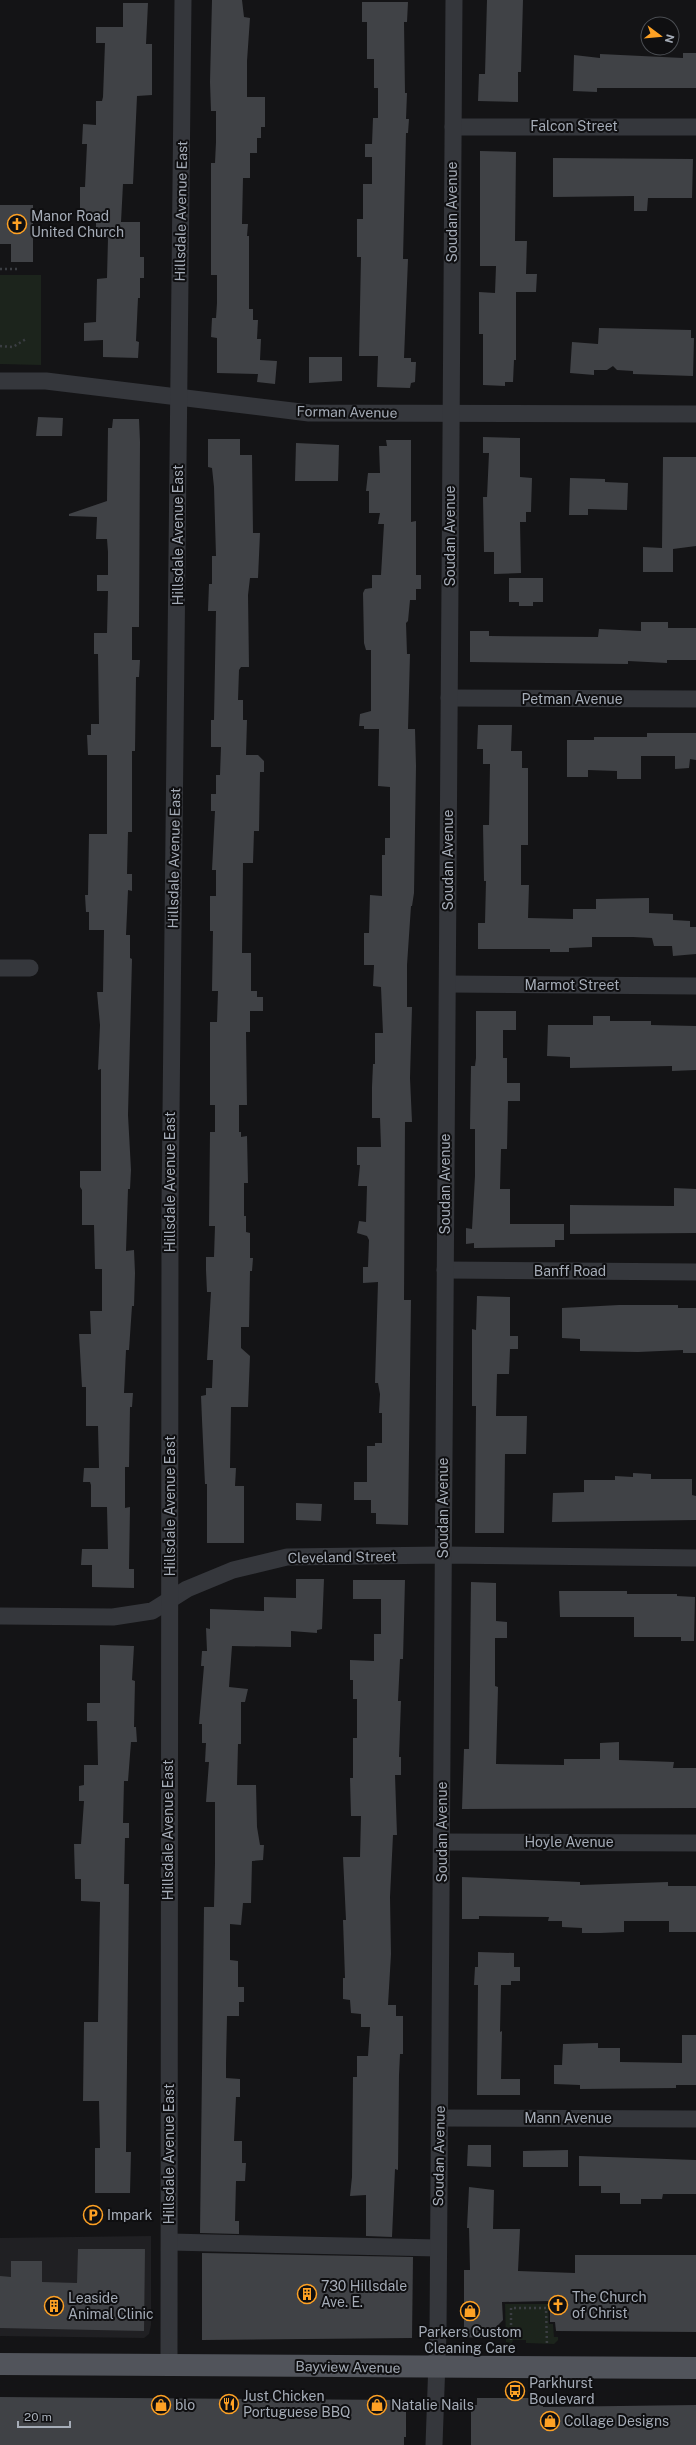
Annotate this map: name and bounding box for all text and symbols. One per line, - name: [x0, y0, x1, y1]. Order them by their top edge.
- north arrow: [640, 16, 680, 56]
- text: N: [663, 33, 677, 45]
- street label: Falcon Street: [530, 118, 618, 134]
- street label: Hillsdale Avenue East: [172, 141, 190, 281]
- street label: Soudan Avenue: [444, 161, 460, 263]
- place label: Manor Road United Church: [31, 208, 124, 240]
- church icon: Manor Road United Church: [6, 213, 28, 235]
- street label: Forman Avenue: [296, 403, 398, 421]
- street label: Hillsdale Avenue East: [170, 465, 186, 605]
- street label: Soudan Avenue: [442, 485, 458, 587]
- street label: Petman Avenue: [521, 691, 623, 707]
- street label: Hillsdale Avenue East: [165, 788, 183, 928]
- street label: Soudan Avenue: [440, 809, 456, 911]
- street label: Marmot Street: [524, 977, 620, 993]
- street label: Hillsdale Avenue East: [162, 1112, 178, 1252]
- street label: Soudan Avenue: [437, 1133, 453, 1235]
- street label: Banff Road: [534, 1263, 606, 1279]
- street label: Hillsdale Avenue East: [162, 1436, 178, 1576]
- street label: Soudan Avenue: [435, 1457, 451, 1559]
- street label: Cleveland Street: [287, 1548, 397, 1566]
- street label: Hillsdale Avenue East: [160, 1760, 176, 1900]
- street label: Soudan Avenue: [434, 1781, 450, 1883]
- street label: Hoyle Avenue: [524, 1834, 614, 1850]
- street label: Hillsdale Avenue East: [161, 2084, 177, 2224]
- street label: Soudan Avenue: [430, 2105, 448, 2207]
- street label: Mann Avenue: [524, 2110, 612, 2126]
- parking icon: Impark: [82, 2204, 104, 2226]
- place label: Impark: [107, 2207, 153, 2223]
- place label: 730 Hillsdale Ave. E.: [321, 2278, 407, 2310]
- building icon: 730 Hillsdale Ave. E.: [296, 2283, 318, 2305]
- place label: The Church of Christ: [572, 2289, 647, 2321]
- place label: Leaside Animal Clinic: [68, 2290, 154, 2322]
- church icon: The Church of Christ: [547, 2294, 569, 2316]
- building icon: Leaside Animal Clinic: [43, 2295, 65, 2317]
- shop icon: Parkers Custom Cleaning Care: [459, 2300, 481, 2322]
- place label: Parkers Custom Cleaning Care: [418, 2324, 522, 2356]
- street label: Bayview Avenue: [295, 2358, 401, 2376]
- place label: Parkhurst Boulevard: [529, 2375, 595, 2407]
- bus stop icon: Parkhurst Boulevard: [504, 2380, 526, 2402]
- place label: Just Chicken Portuguese BBQ: [243, 2388, 351, 2420]
- restaurant icon: Just Chicken Portuguese BBQ: [218, 2393, 240, 2415]
- shop icon: blo: [150, 2394, 172, 2416]
- shop icon: Natalie Nails: [366, 2394, 388, 2416]
- place label: blo: [175, 2397, 195, 2413]
- place label: Natalie Nails: [391, 2397, 474, 2413]
- scale bar: [18, 2403, 70, 2429]
- text: 20 m: [24, 2410, 52, 2424]
- shop icon: Collage Designs: [539, 2410, 561, 2432]
- place label: Collage Designs: [564, 2413, 669, 2429]

